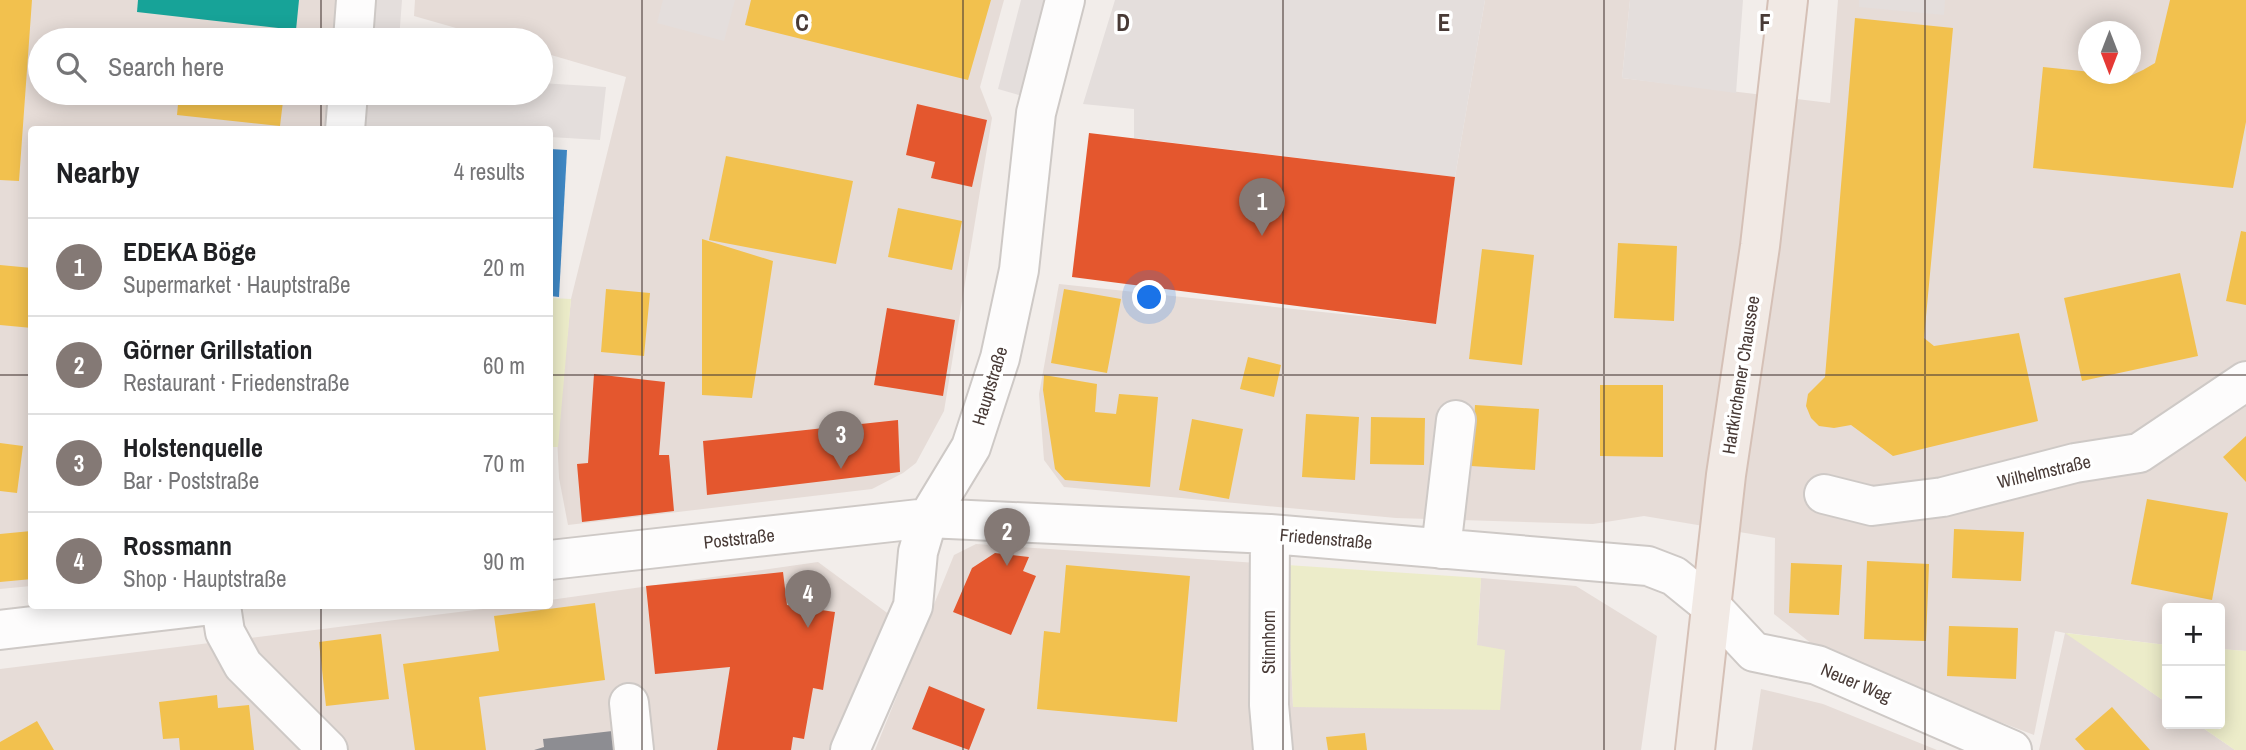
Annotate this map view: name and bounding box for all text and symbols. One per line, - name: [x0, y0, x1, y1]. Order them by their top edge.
- text: C: [795, 7, 809, 38]
- text: D: [1116, 7, 1130, 38]
- text: E: [1438, 7, 1450, 38]
- text: F: [1759, 7, 1771, 38]
- north arrow: [2078, 21, 2141, 84]
- search box: [28, 28, 553, 105]
- icon: search: [52, 48, 90, 86]
- text: Search here: [108, 49, 224, 84]
- text: Nearby: [56, 152, 139, 192]
- text: 4 results: [454, 156, 525, 187]
- pin: 1: [1239, 178, 1285, 236]
- text: EDEKA Böge: [123, 234, 256, 269]
- text: 1: [74, 252, 84, 283]
- text: 20 m: [483, 252, 525, 283]
- text: Supermarket · Hauptstraße: [123, 269, 350, 300]
- your location: [1132, 280, 1166, 314]
- street label: Hartkirchener Chaussee: [1716, 294, 1765, 456]
- text: Görner Grillstation: [123, 332, 313, 367]
- street label: Hauptstraße: [966, 343, 1013, 428]
- text: 2: [74, 350, 84, 381]
- text: 60 m: [483, 350, 525, 381]
- text: Restaurant · Friedenstraße: [123, 367, 349, 398]
- pin: 3: [818, 411, 864, 469]
- text: Holstenquelle: [123, 430, 263, 465]
- text: 3: [74, 448, 84, 479]
- text: 70 m: [483, 448, 525, 479]
- street label: Wilhelmstraße: [1995, 449, 2093, 494]
- text: Bar · Poststraße: [123, 465, 259, 496]
- pin: 2: [984, 508, 1030, 566]
- street label: Poststraße: [702, 522, 776, 555]
- street label: Friedenstraße: [1279, 522, 1373, 555]
- text: Rossmann: [123, 528, 232, 563]
- text: 4: [74, 546, 84, 577]
- text: 90 m: [483, 546, 525, 577]
- text: Shop · Hauptstraße: [123, 563, 287, 594]
- pin: 4: [785, 570, 831, 628]
- map controls: [2162, 603, 2225, 729]
- button: +: [2162, 603, 2225, 666]
- street label: Stinnhorn: [1256, 610, 1281, 674]
- street label: Neuer Weg: [1817, 656, 1896, 709]
- button: −: [2162, 666, 2225, 729]

